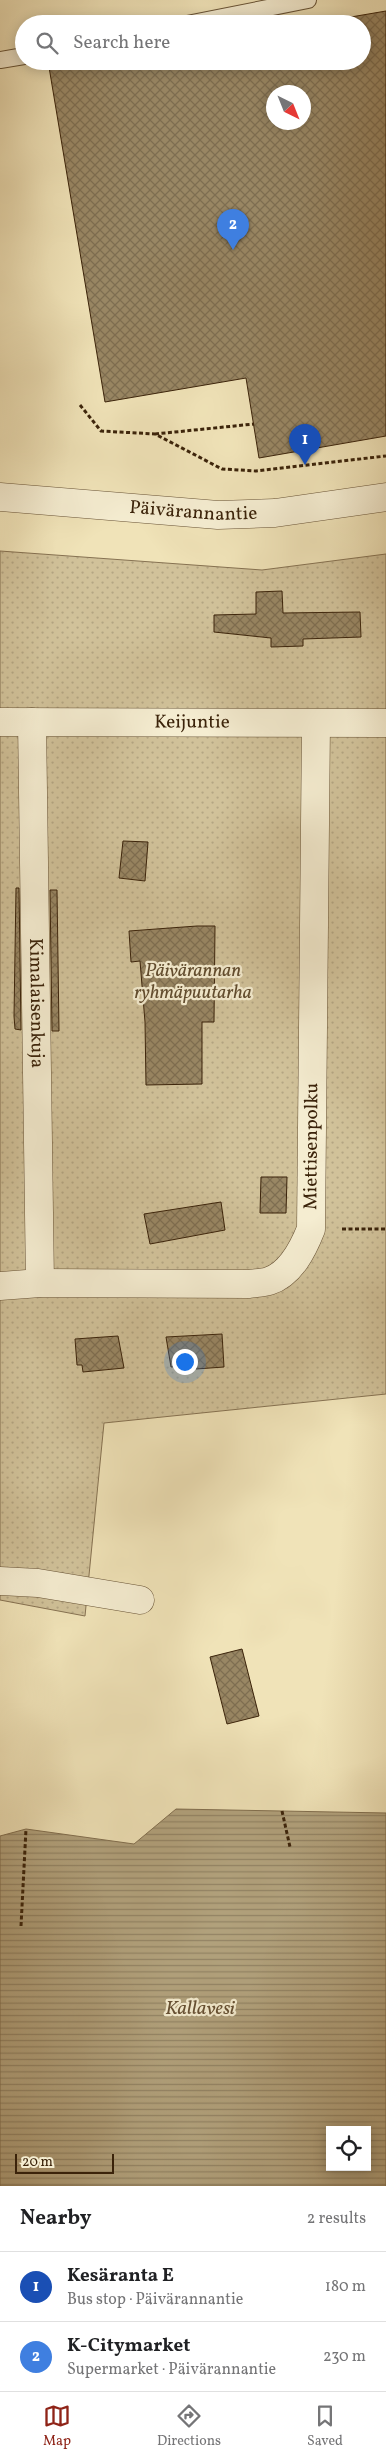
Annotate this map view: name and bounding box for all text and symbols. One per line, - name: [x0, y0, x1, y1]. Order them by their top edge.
- search box: [15, 15, 371, 70]
- icon: search: [33, 29, 61, 57]
- text: Search here: [73, 30, 170, 56]
- north arrow: [266, 85, 311, 130]
- pin: 2: [217, 209, 249, 250]
- pin: 1: [289, 424, 321, 465]
- street label: Päivärannantie: [128, 495, 258, 528]
- street label: Keijuntie: [154, 709, 230, 736]
- street label: Kimalaisenkuja: [22, 938, 50, 1068]
- park label: Päivärannan ryhmäpuutarha: [134, 958, 252, 1006]
- street label: Miettisenpolku: [298, 1083, 325, 1210]
- your location: [172, 1349, 198, 1375]
- water label: Kallavesi: [165, 1995, 236, 2023]
- map controls: [326, 2126, 371, 2171]
- button: locate: [326, 2126, 371, 2171]
- scale bar: [15, 2151, 114, 2174]
- text: 20 m: [22, 2153, 53, 2172]
- text: Nearby: [20, 2204, 91, 2233]
- text: 2 results: [307, 2208, 366, 2230]
- text: Kesäranta E: [67, 2263, 174, 2289]
- text: 1: [33, 2276, 39, 2298]
- text: 180 m: [325, 2276, 366, 2298]
- text: Bus stop · Päivärannantie: [67, 2289, 243, 2311]
- text: K-Citymarket: [67, 2333, 190, 2359]
- text: 2: [32, 2346, 40, 2368]
- text: 230 m: [323, 2346, 366, 2368]
- text: Supermarket · Päivärannantie: [67, 2359, 276, 2381]
- tab: Map: [43, 2402, 71, 2451]
- tab: Directions: [157, 2402, 221, 2451]
- tab: Saved: [307, 2402, 343, 2451]

